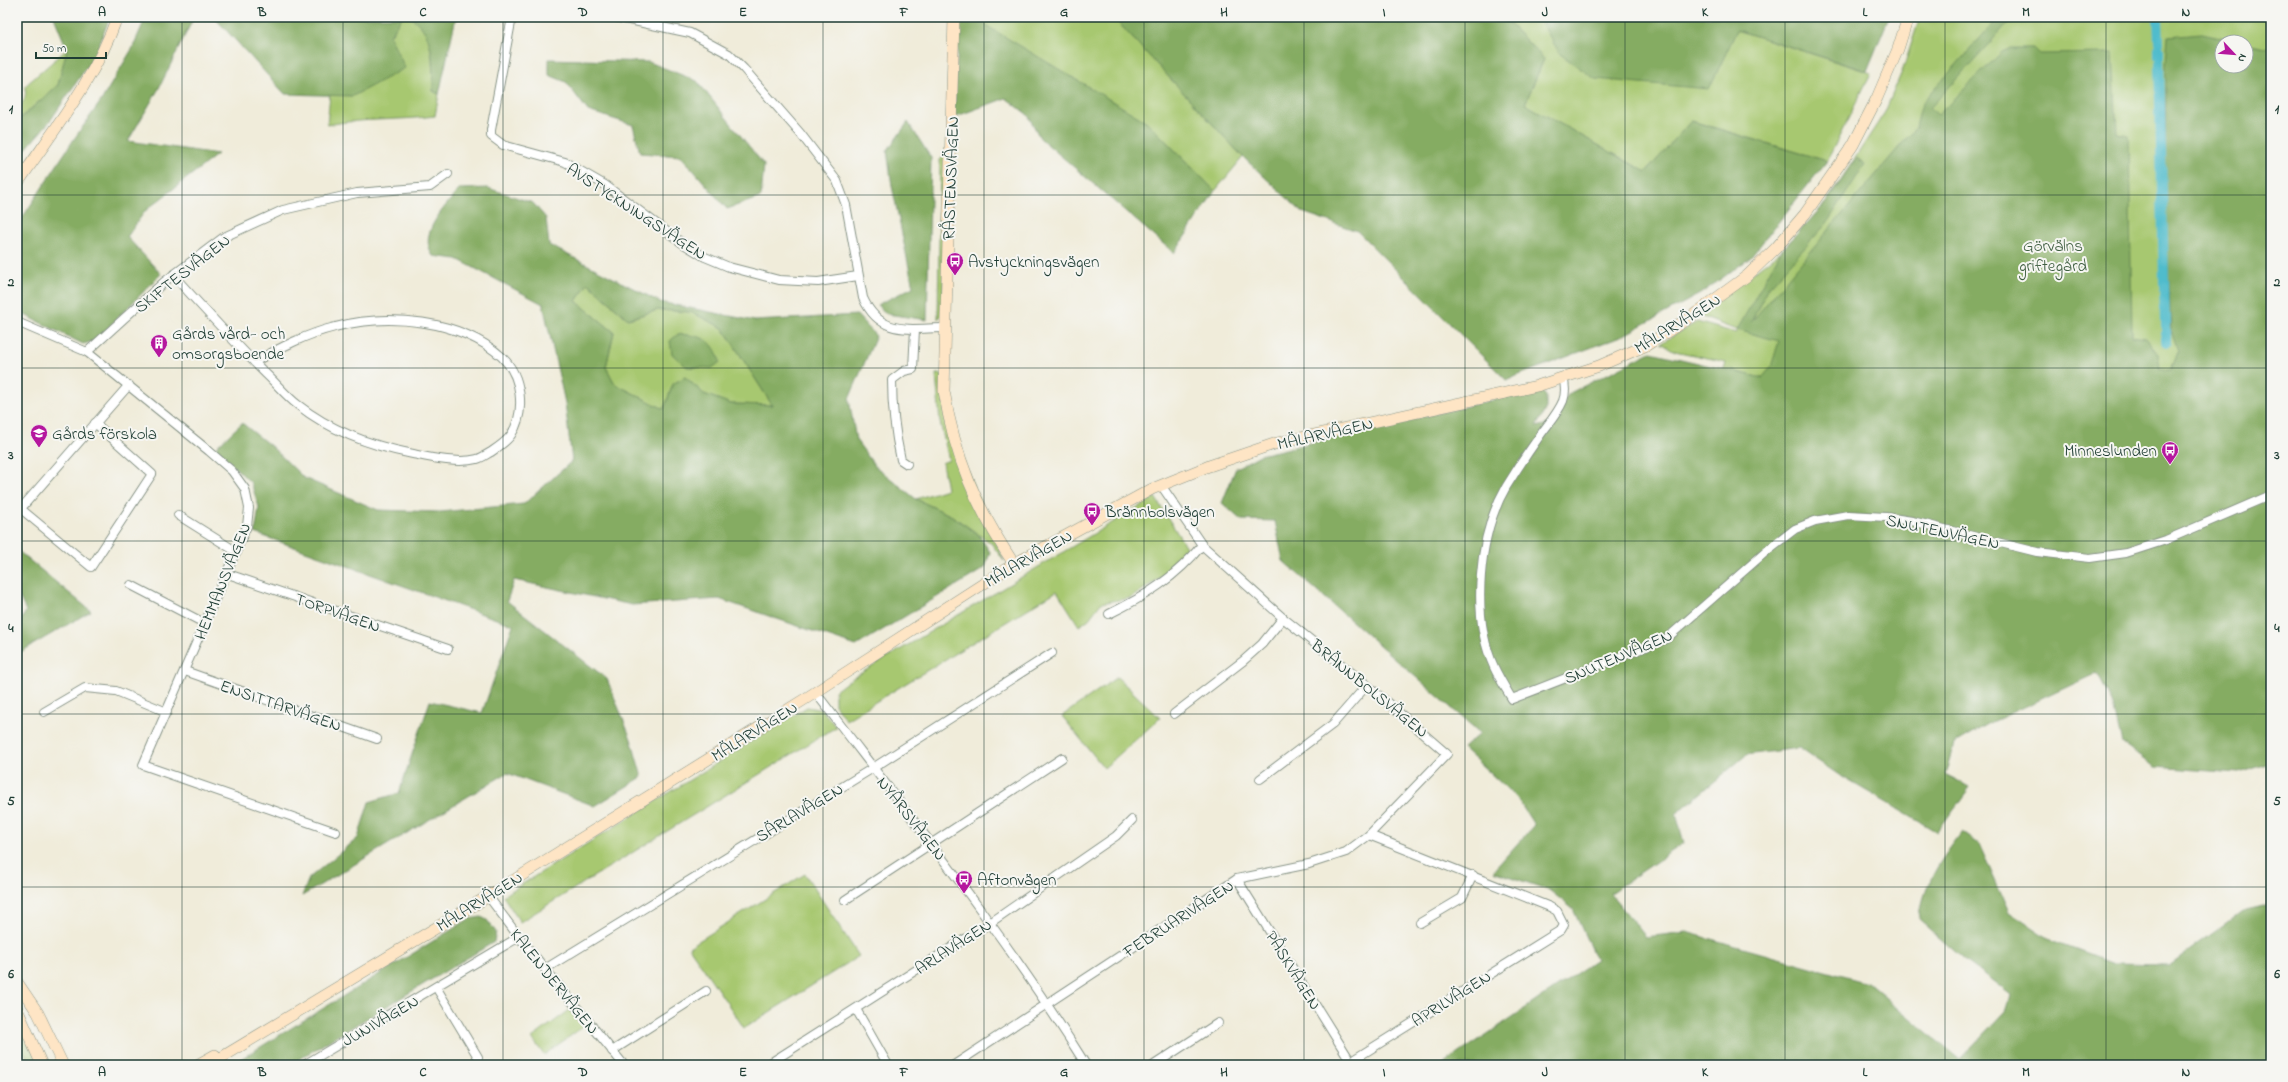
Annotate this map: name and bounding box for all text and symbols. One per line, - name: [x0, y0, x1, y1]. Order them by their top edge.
- text: A: [98, 3, 106, 22]
- text: B: [257, 3, 267, 22]
- text: C: [419, 3, 427, 22]
- text: D: [577, 3, 588, 22]
- text: E: [739, 3, 747, 22]
- text: F: [899, 3, 909, 22]
- text: G: [1060, 3, 1068, 22]
- text: H: [1220, 3, 1228, 22]
- text: I: [1382, 3, 1386, 22]
- text: J: [1542, 3, 1548, 22]
- text: K: [1702, 3, 1709, 22]
- text: L: [1863, 3, 1869, 22]
- text: M: [2022, 3, 2030, 22]
- text: N: [2182, 3, 2191, 22]
- scale bar: [36, 34, 106, 60]
- north arrow: [2214, 34, 2254, 74]
- text: 50 m: [42, 40, 66, 58]
- text: N: [2233, 51, 2251, 65]
- text: 1: [9, 100, 14, 119]
- text: 1: [2275, 100, 2280, 119]
- street label: RÅSTENSVÄGEN: [937, 116, 966, 241]
- street label: AVSTYCKNINGSVÄGEN: [561, 157, 711, 267]
- street label: SKIFTESVÄGEN: [130, 229, 236, 320]
- park label: Görvälns griftegård: [2018, 234, 2088, 281]
- place label: Avstyckningsvägen: [968, 250, 1099, 277]
- bus stop icon: Avstyckningsvägen: [945, 251, 965, 276]
- text: 2: [7, 273, 15, 292]
- text: 2: [2273, 273, 2281, 292]
- street label: MÄLARVÄGEN: [1630, 288, 1726, 361]
- place label: Gårds vård- och omsorgsboende: [172, 322, 285, 369]
- building icon: Gårds vård- och omsorgsboende: [149, 333, 169, 358]
- street label: MÄLARVÄGEN: [1275, 411, 1376, 458]
- place label: Gårds förskola: [52, 422, 157, 447]
- school or university icon: Gårds förskola: [29, 423, 49, 448]
- place label: Minneslunden: [2064, 439, 2157, 464]
- bus stop icon: Minneslunden: [2160, 440, 2180, 465]
- text: 3: [7, 446, 14, 465]
- text: 3: [2273, 446, 2280, 465]
- place label: Brännbolsvägen: [1104, 500, 1215, 527]
- bus stop icon: Brännbolsvägen: [1082, 501, 1102, 526]
- street label: SNUTENVÄGEN: [1884, 508, 2002, 557]
- street label: HEMMANSVÄGEN: [188, 519, 258, 644]
- street label: MÄLARVÄGEN: [980, 524, 1077, 595]
- street label: TORPVÄGEN: [291, 587, 384, 640]
- text: 4: [7, 619, 14, 638]
- text: 4: [2273, 619, 2280, 638]
- street label: SNUTENVÄGEN: [1561, 623, 1677, 691]
- street label: BRÄNNBOLSVÄGEN: [1304, 633, 1433, 745]
- street label: ENSITTARVÄGEN: [216, 674, 345, 739]
- street label: MÄLARVÄGEN: [707, 696, 803, 769]
- street label: NYÅRSVÄGEN: [870, 771, 952, 866]
- street label: SÄRLAVÄGEN: [751, 777, 848, 849]
- text: 5: [7, 792, 15, 811]
- text: 5: [2273, 792, 2281, 811]
- street label: MÄLARVÄGEN: [432, 866, 528, 939]
- place label: Aftonvägen: [977, 868, 1056, 895]
- bus stop icon: Aftonvägen: [954, 869, 974, 894]
- street label: FEBRUARIVÄGEN: [1118, 874, 1239, 965]
- street label: ARLAVÄGEN: [910, 913, 997, 982]
- street label: KALENDERVÄGEN: [503, 924, 604, 1040]
- street label: PÅSKVÄGEN: [1258, 926, 1327, 1015]
- text: 6: [7, 965, 14, 984]
- street label: APRILVÄGEN: [1407, 965, 1497, 1034]
- text: 6: [2273, 965, 2280, 984]
- street label: JUNIVÄGEN: [338, 989, 424, 1053]
- text: A: [98, 1063, 106, 1082]
- text: B: [257, 1063, 267, 1082]
- text: C: [419, 1063, 427, 1082]
- text: D: [577, 1063, 588, 1082]
- text: E: [739, 1063, 747, 1082]
- text: F: [899, 1063, 909, 1082]
- text: G: [1060, 1063, 1068, 1082]
- text: H: [1220, 1063, 1228, 1082]
- text: I: [1382, 1063, 1386, 1082]
- text: J: [1542, 1063, 1548, 1082]
- text: K: [1702, 1063, 1709, 1082]
- text: L: [1863, 1063, 1869, 1082]
- text: M: [2022, 1063, 2030, 1082]
- text: N: [2182, 1063, 2191, 1082]

